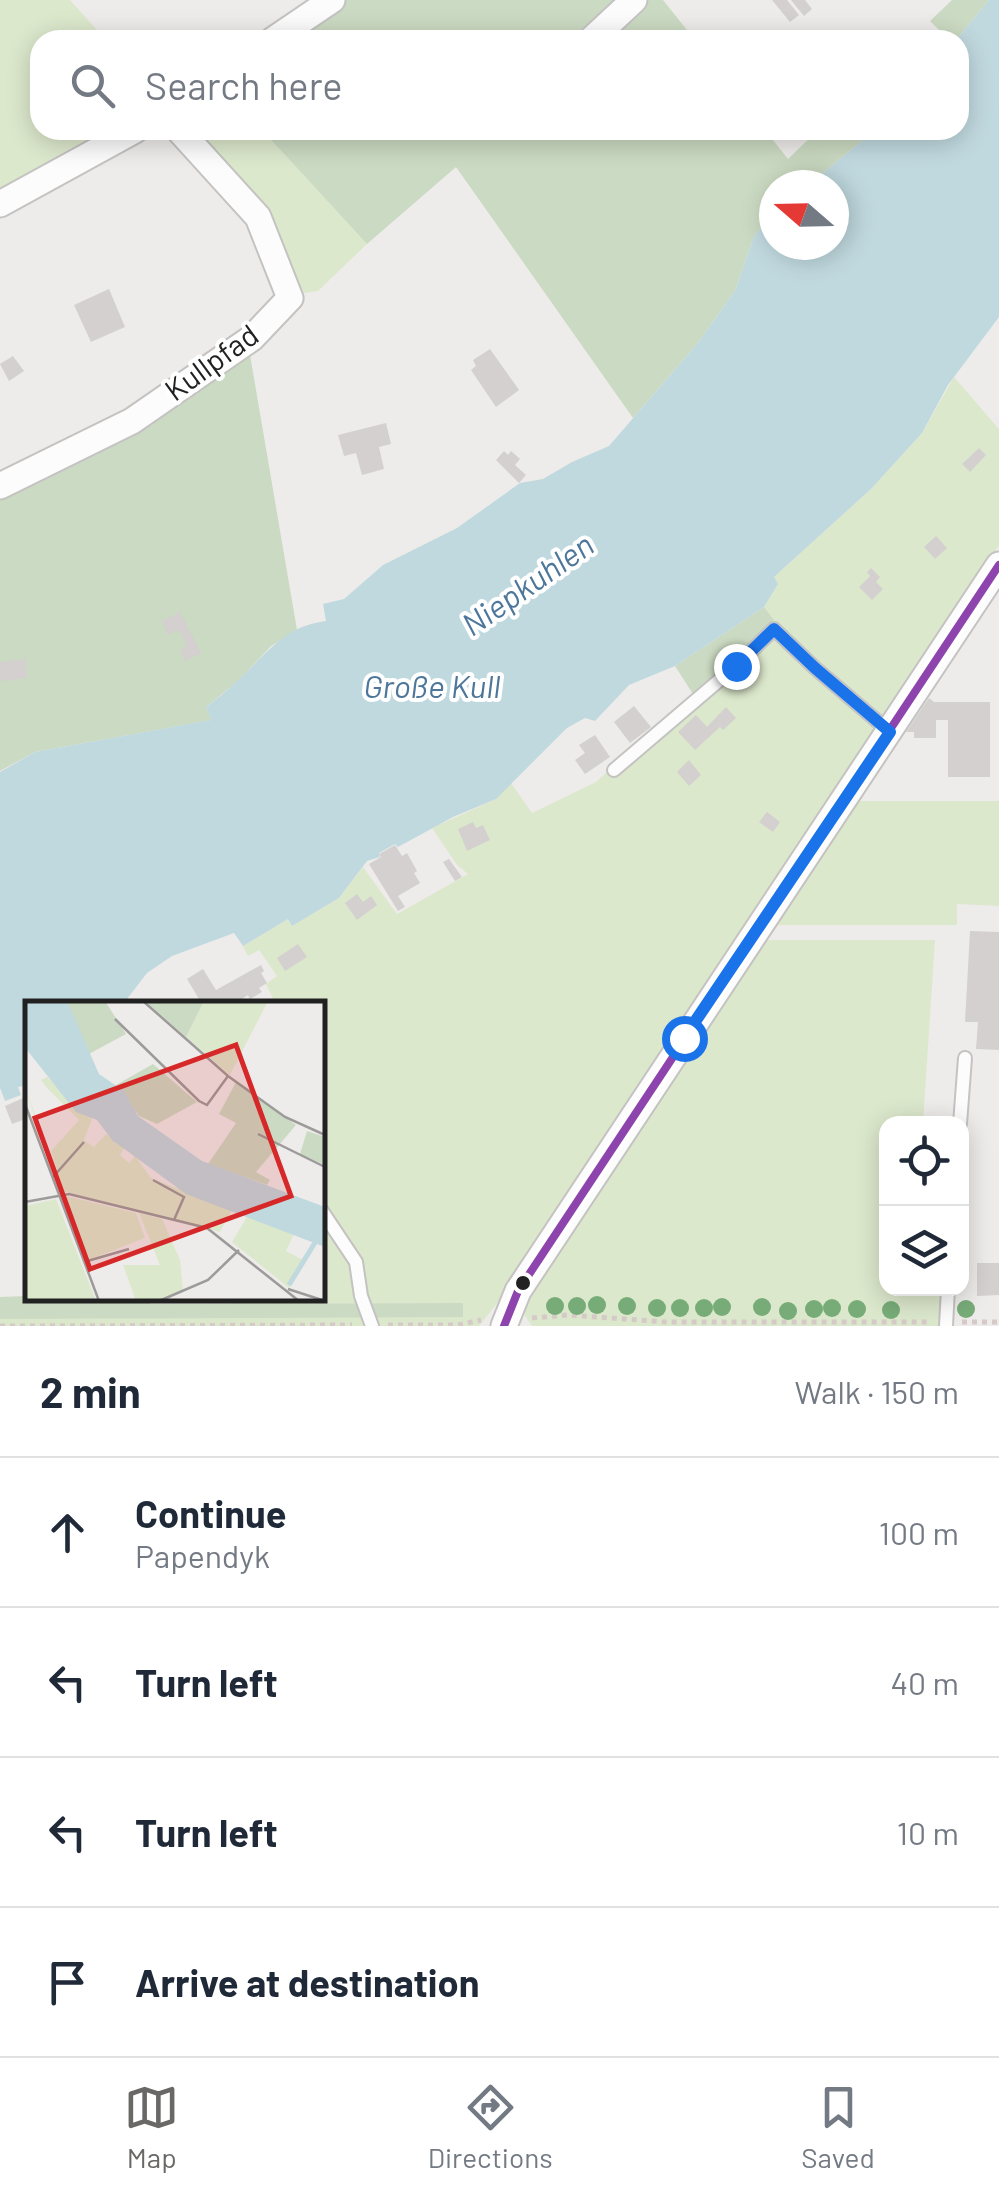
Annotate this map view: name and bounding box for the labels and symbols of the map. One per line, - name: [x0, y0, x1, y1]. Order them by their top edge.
- north arrow: [759, 170, 849, 260]
- street label: Kullpfad: [157, 315, 265, 407]
- water label: Niepkuhlen: [454, 524, 600, 642]
- route end: [714, 644, 760, 690]
- water label: Große Kull: [364, 666, 501, 704]
- inset map: [25, 1001, 325, 1301]
- route start: [662, 1016, 708, 1062]
- unlabelled marker: [513, 1273, 533, 1293]

